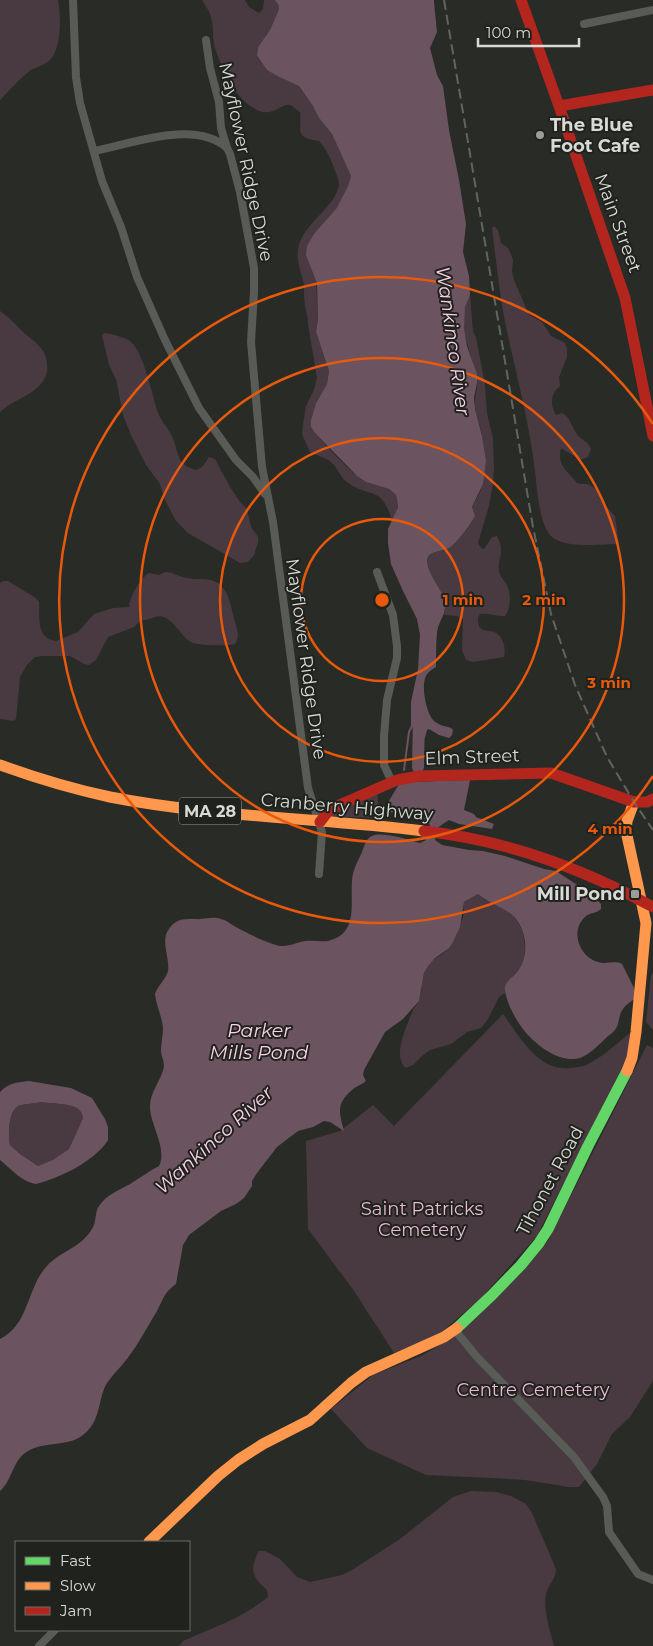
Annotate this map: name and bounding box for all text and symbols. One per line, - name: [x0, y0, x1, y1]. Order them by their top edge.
- scale bar: [478, 15, 579, 47]
- text: 100 m: [486, 23, 531, 42]
- street label: Mayflower Ridge Drive: [214, 61, 278, 264]
- place label: The Blue Foot Cafe: [550, 114, 640, 157]
- marker: The Blue Foot Cafe: [534, 129, 546, 141]
- street label: Main Street: [590, 170, 646, 276]
- water label: Wankinco River: [431, 265, 475, 417]
- street label: Mayflower Ridge Drive: [281, 557, 331, 761]
- text: 1 min: [443, 590, 483, 609]
- text: 2 min: [522, 590, 566, 609]
- centre of rings: [373, 591, 391, 609]
- text: 3 min: [586, 673, 631, 692]
- street label: Elm Street: [424, 744, 520, 770]
- street label: Cranberry Highway: [260, 789, 434, 826]
- road number: MA 28: [179, 798, 241, 824]
- text: 4 min: [587, 819, 633, 838]
- place label: Mill Pond: [537, 883, 625, 905]
- marker: Mill Pond: [629, 888, 641, 900]
- water label: Parker Mills Pond: [210, 1019, 308, 1064]
- water label: Wankinco River: [151, 1081, 278, 1199]
- street label: Tihonet Road: [512, 1123, 588, 1239]
- park label: Saint Patricks Cemetery: [361, 1198, 483, 1241]
- park label: Centre Cemetery: [456, 1379, 610, 1401]
- legend: [15, 1541, 190, 1631]
- text: Fast: [60, 1551, 91, 1570]
- text: Slow: [60, 1576, 96, 1595]
- text: Jam: [59, 1601, 92, 1620]

